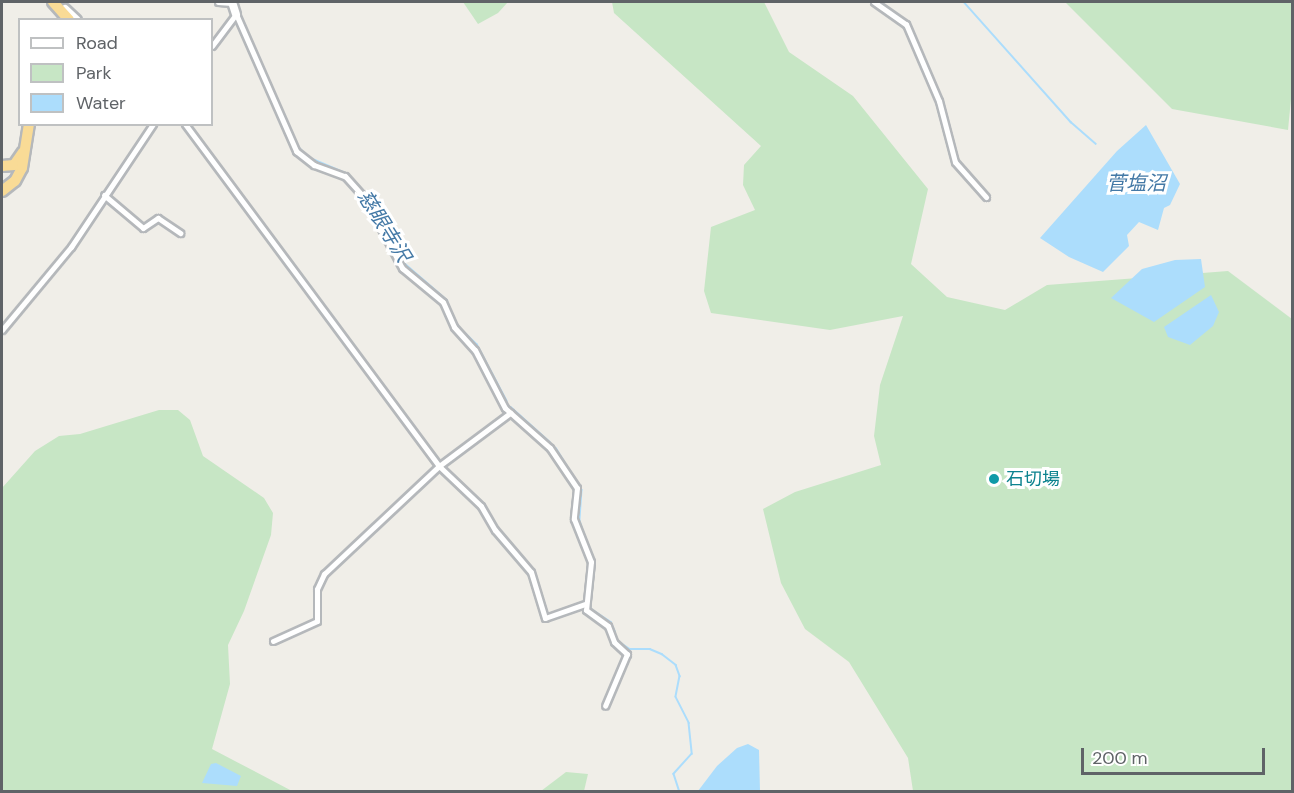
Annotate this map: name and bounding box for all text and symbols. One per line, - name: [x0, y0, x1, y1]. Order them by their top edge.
- legend: [18, 18, 213, 126]
- text: Road: [76, 31, 118, 55]
- text: Park: [76, 61, 112, 85]
- text: Water: [76, 91, 126, 115]
- water label: 菅塩沼: [1106, 171, 1166, 195]
- water label: 慈眼寺沢: [353, 186, 415, 266]
- place label: 石切場: [1006, 468, 1060, 490]
- marker: 石切場: [987, 472, 1001, 486]
- scale bar: [1084, 736, 1268, 774]
- text: 200 m: [1092, 746, 1148, 770]

